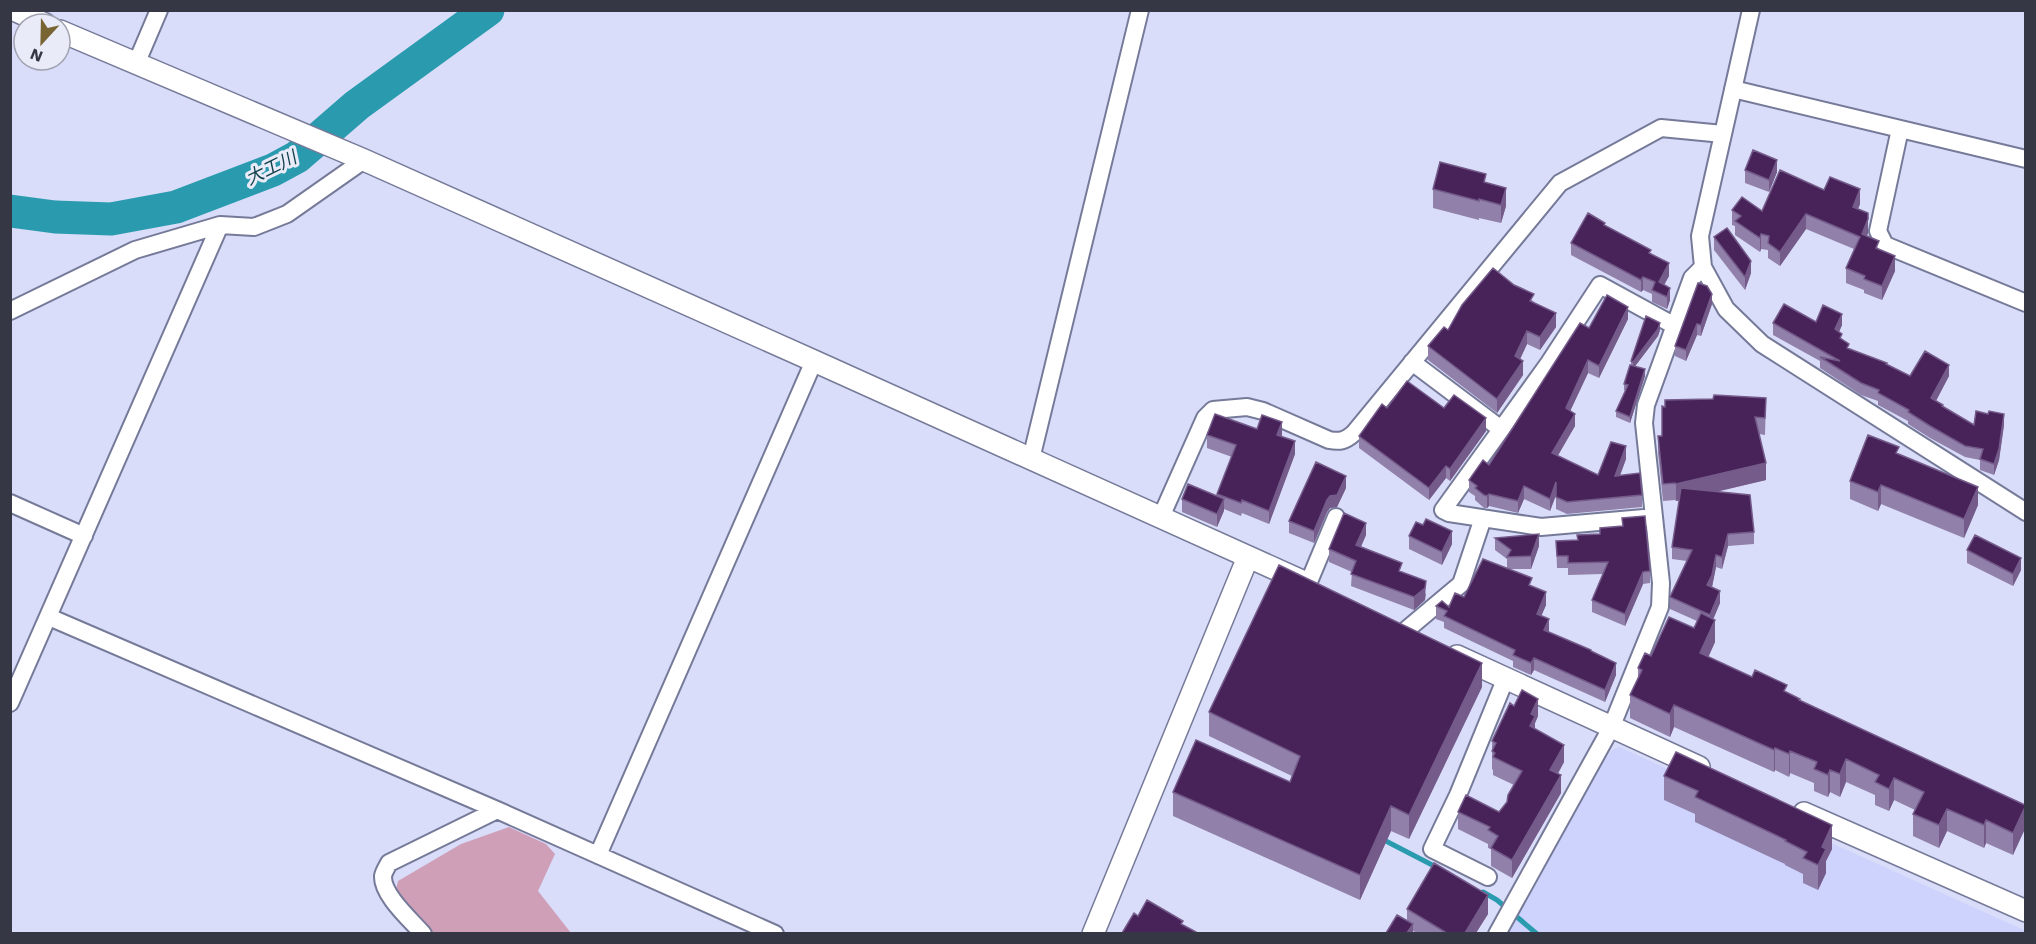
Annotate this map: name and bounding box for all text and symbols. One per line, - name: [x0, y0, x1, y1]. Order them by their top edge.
- north arrow: [12, 12, 72, 72]
- text: N: [28, 44, 46, 66]
- water label: 大工川: [242, 145, 301, 189]

